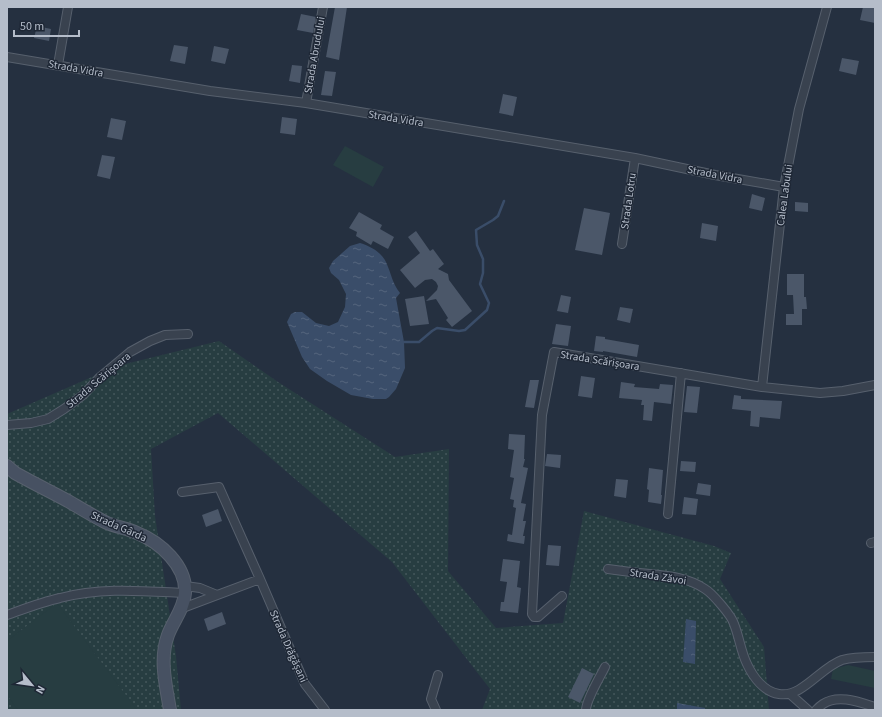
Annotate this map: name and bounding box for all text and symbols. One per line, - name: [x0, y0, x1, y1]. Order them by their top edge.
- scale bar: [14, 12, 79, 38]
- street label: Strada Abrudului: [300, 16, 329, 95]
- text: 50 m: [20, 18, 44, 35]
- street label: Strada Vidra: [47, 56, 105, 81]
- street label: Strada Vidra: [367, 107, 425, 130]
- street label: Strada Vidra: [686, 162, 744, 187]
- street label: Calea Labului: [773, 163, 796, 227]
- street label: Strada Lotru: [617, 172, 640, 230]
- street label: Strada Scărișoara: [559, 347, 641, 374]
- street label: Strada Scărișoara: [63, 349, 134, 412]
- street label: Strada Gârda: [88, 507, 149, 546]
- street label: Strada Zăvoi: [628, 565, 687, 588]
- street label: Strada Drăgășani: [266, 608, 311, 685]
- north arrow: [12, 665, 52, 705]
- text: N: [32, 683, 49, 696]

